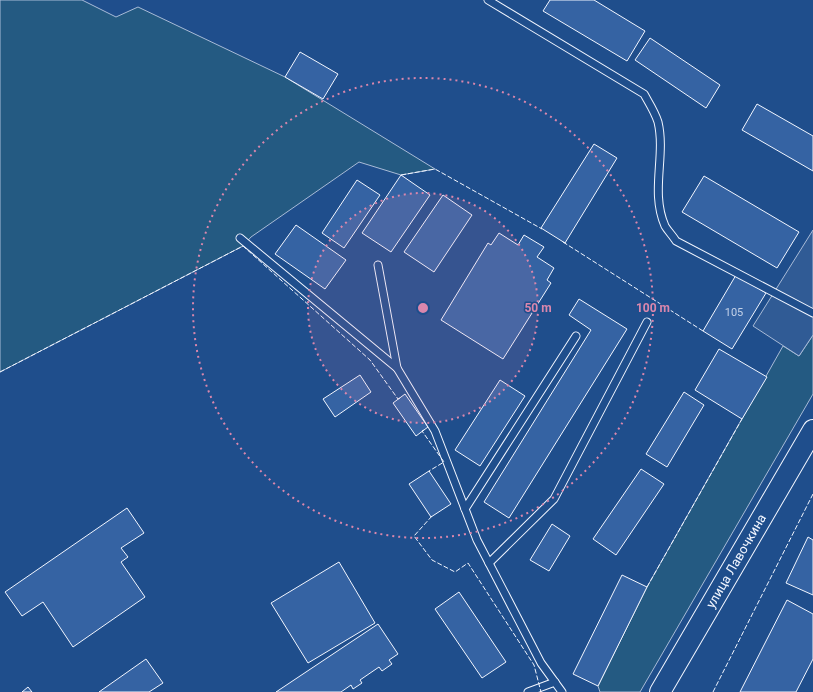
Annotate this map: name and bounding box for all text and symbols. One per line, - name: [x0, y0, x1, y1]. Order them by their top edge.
- centre of rings: [416, 301, 430, 315]
- text: 50 m: [524, 301, 552, 315]
- text: 100 m: [636, 301, 670, 315]
- house number: 105: [725, 306, 743, 319]
- street label: улица Лавочкина: [703, 511, 769, 611]

